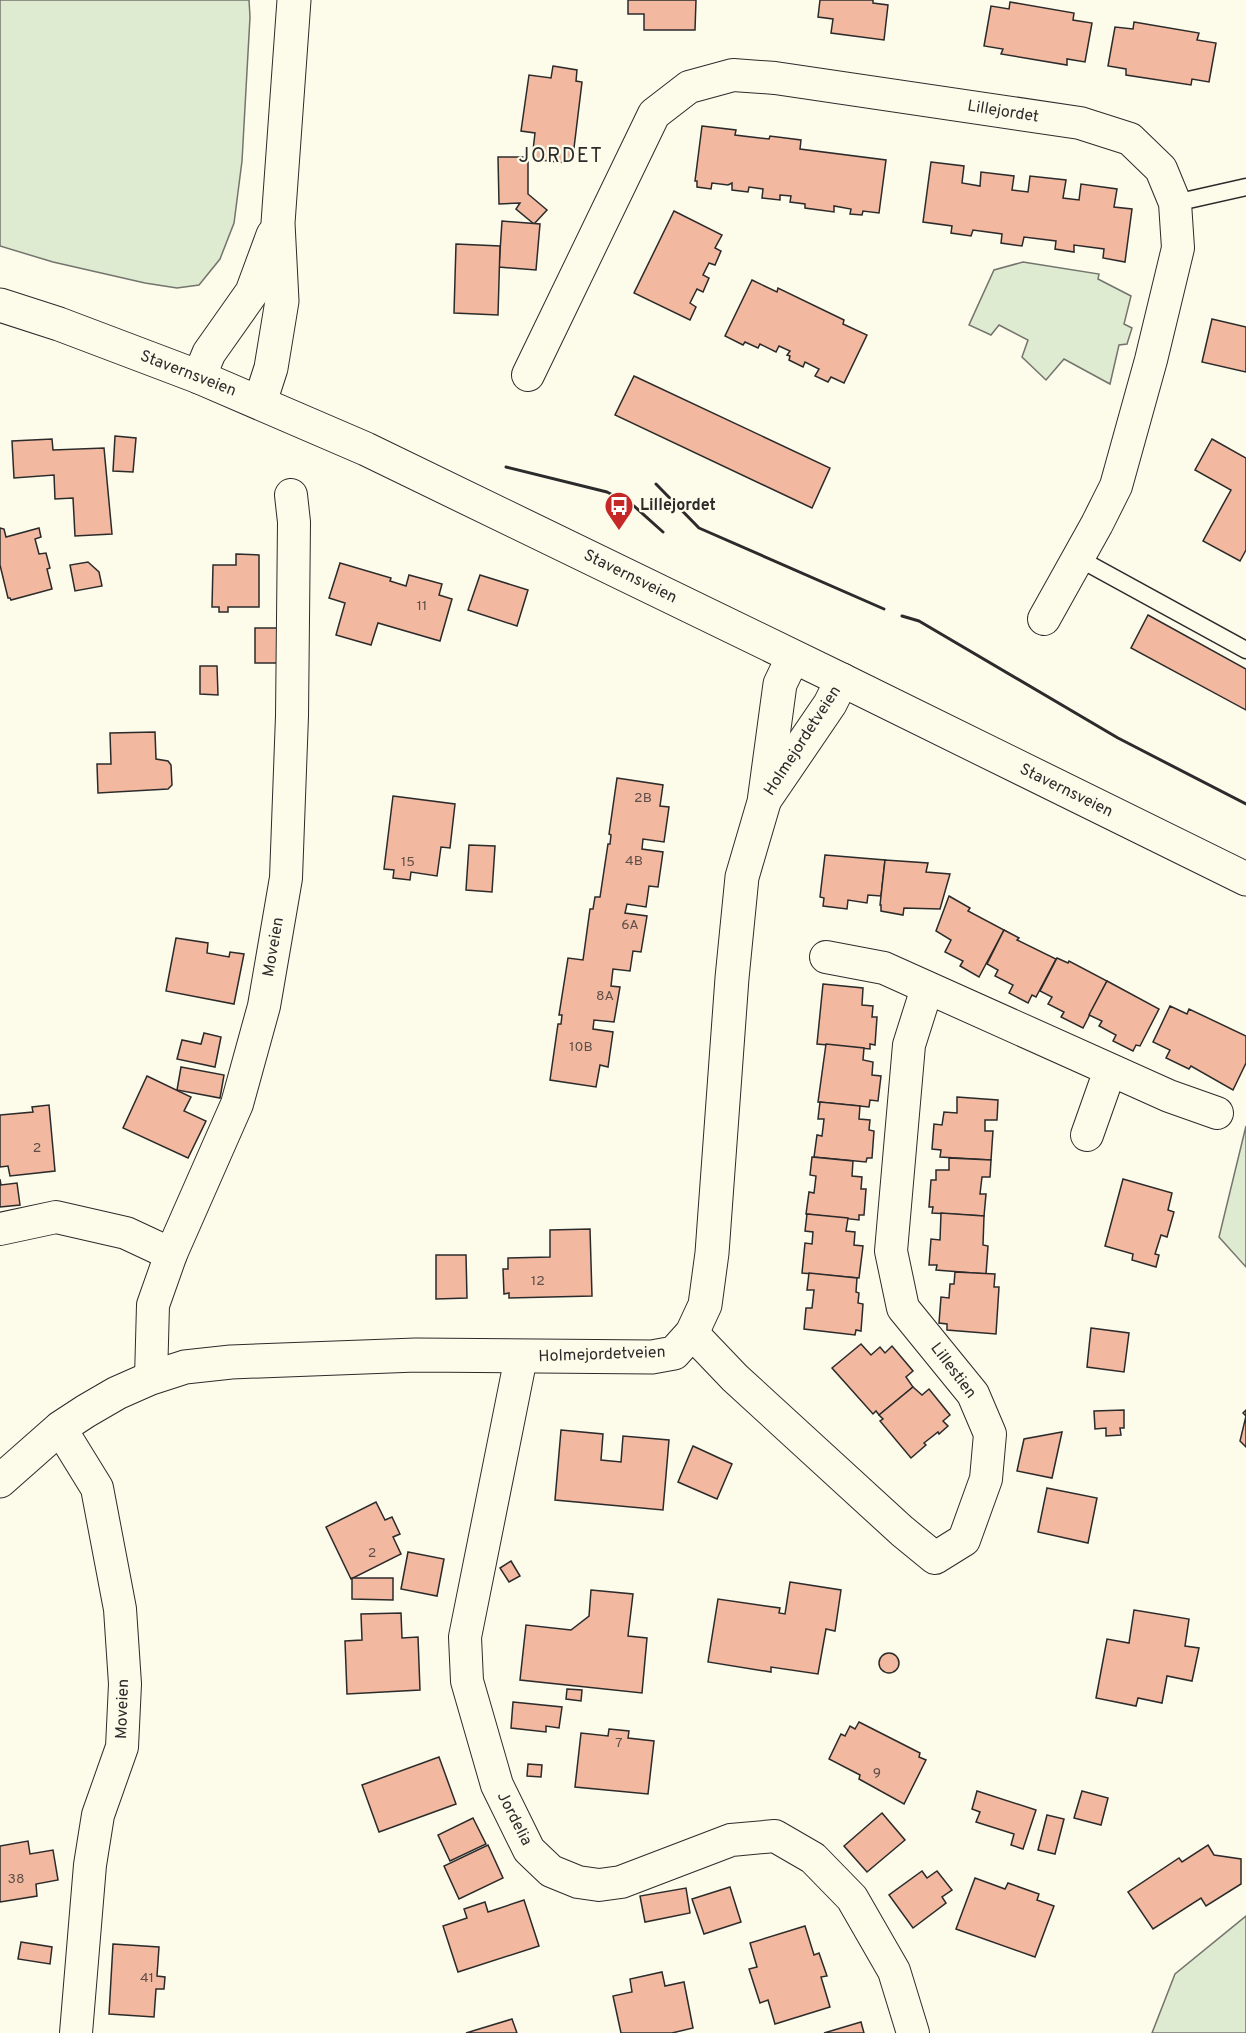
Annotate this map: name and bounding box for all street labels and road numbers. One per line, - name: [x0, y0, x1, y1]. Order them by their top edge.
- street label: Lillejordet: [966, 96, 1040, 128]
- street label: Stavernsveien: [137, 346, 239, 402]
- street label: Stavernsveien: [580, 546, 680, 608]
- street label: Holmejordetveien: [760, 682, 846, 800]
- street label: Stavernsveien: [1016, 760, 1116, 822]
- street label: Moveien: [259, 916, 289, 978]
- street label: Lillestien: [926, 1339, 980, 1403]
- street label: Holmejordetveien: [538, 1343, 666, 1367]
- street label: Moveien: [112, 1679, 134, 1739]
- street label: Jordelia: [492, 1789, 536, 1849]

